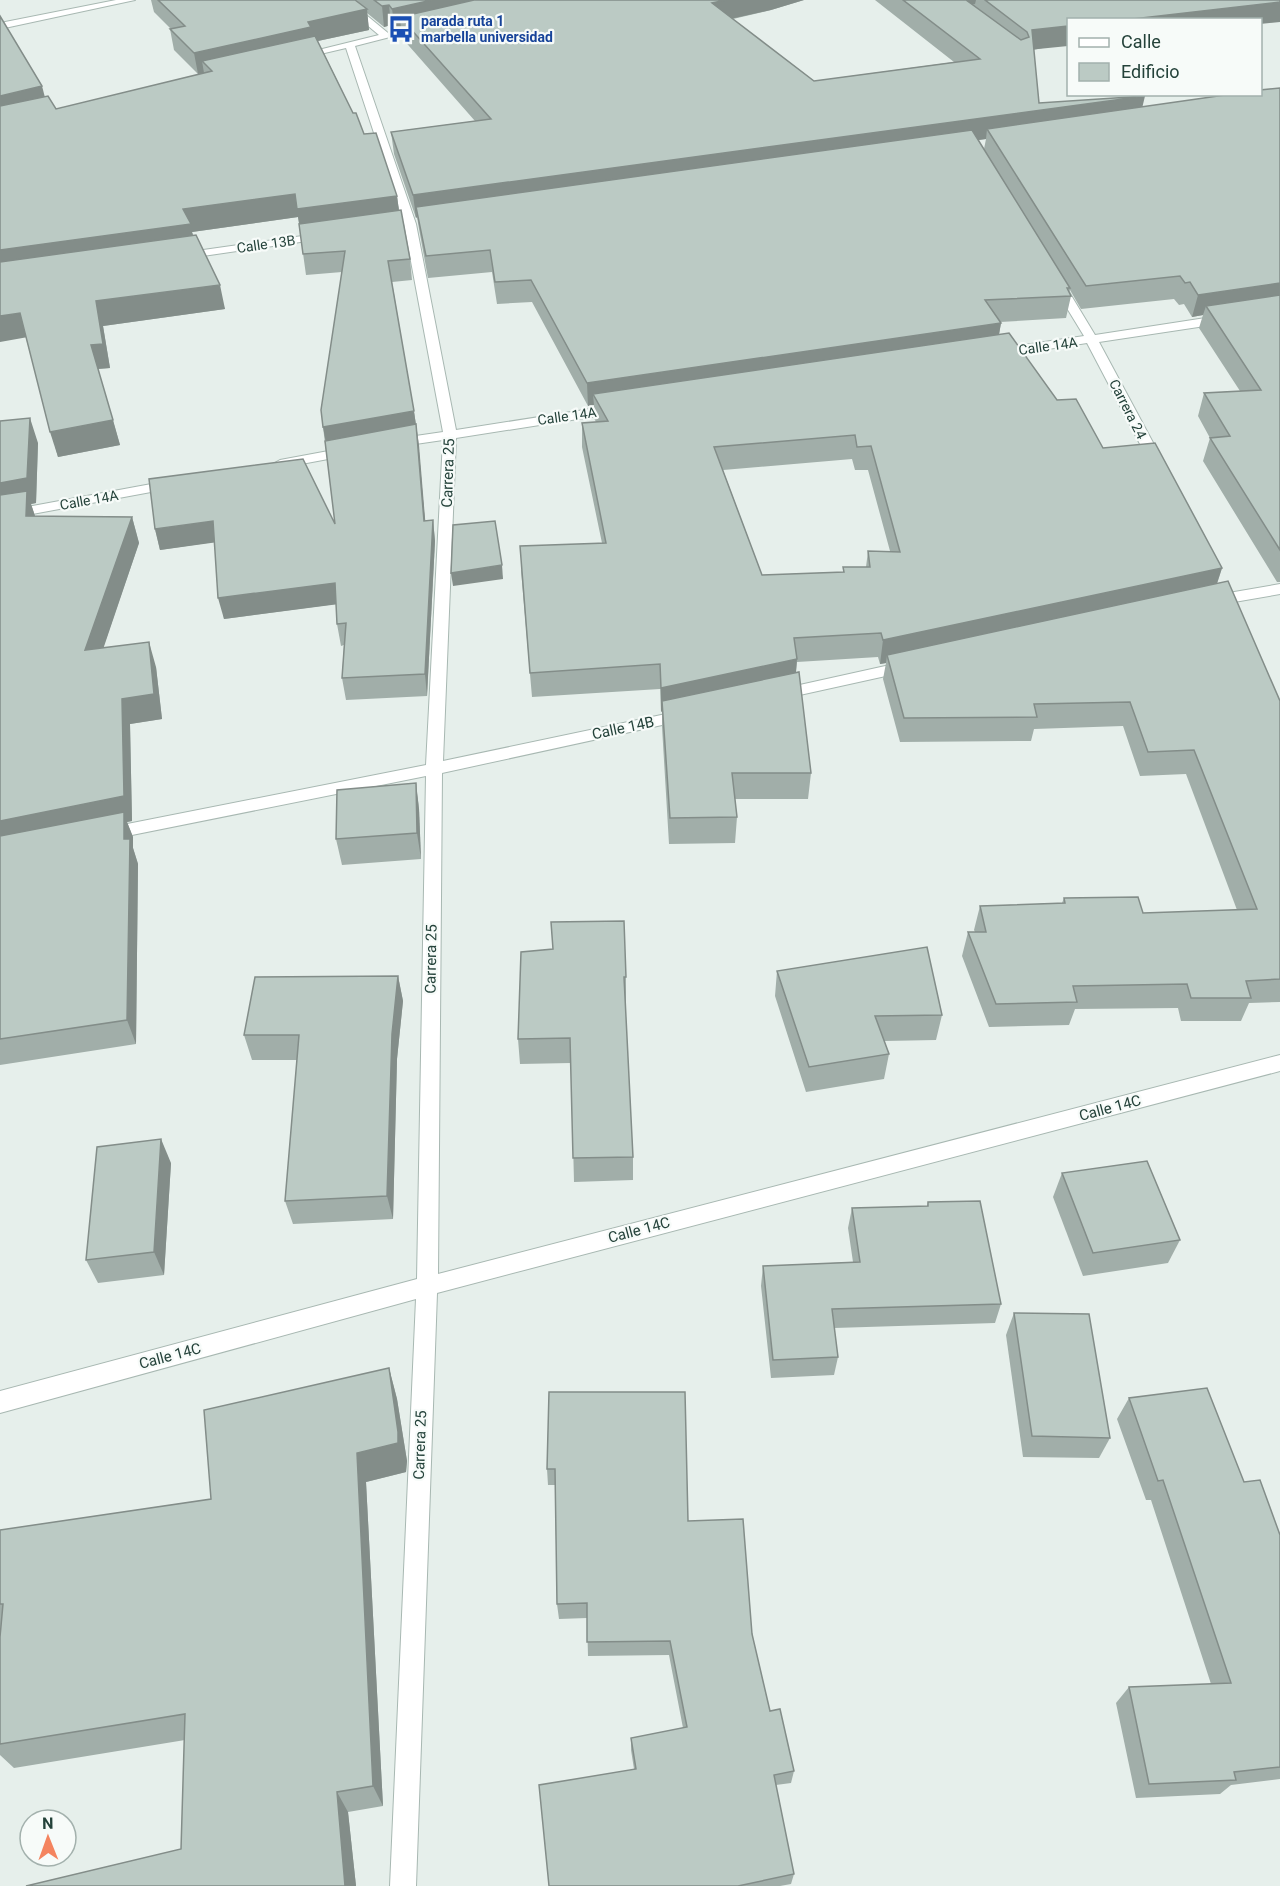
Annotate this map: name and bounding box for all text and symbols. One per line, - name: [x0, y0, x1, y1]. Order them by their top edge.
- place label: parada ruta 1 marbella universidad: [421, 13, 553, 45]
- bus stop icon: parada ruta 1 marbella universidad: [386, 14, 416, 44]
- legend: [1067, 18, 1262, 96]
- text: Calle: [1121, 31, 1161, 52]
- text: Edificio: [1121, 61, 1180, 82]
- street label: Calle 13B: [236, 232, 296, 256]
- street label: Calle 14A: [1018, 334, 1078, 358]
- street label: Carrera 24: [1106, 376, 1150, 442]
- street label: Calle 14A: [537, 404, 597, 428]
- street label: Carrera 25: [438, 438, 458, 508]
- street label: Calle 14A: [58, 487, 120, 513]
- street label: Calle 14B: [590, 713, 656, 743]
- street label: Carrera 25: [421, 924, 441, 994]
- street label: Calle 14C: [1077, 1091, 1143, 1125]
- street label: Calle 14C: [606, 1213, 672, 1247]
- street label: Calle 14C: [137, 1339, 203, 1373]
- street label: Carrera 25: [410, 1410, 430, 1480]
- north arrow: [18, 1808, 78, 1868]
- text: N: [42, 1814, 54, 1833]

